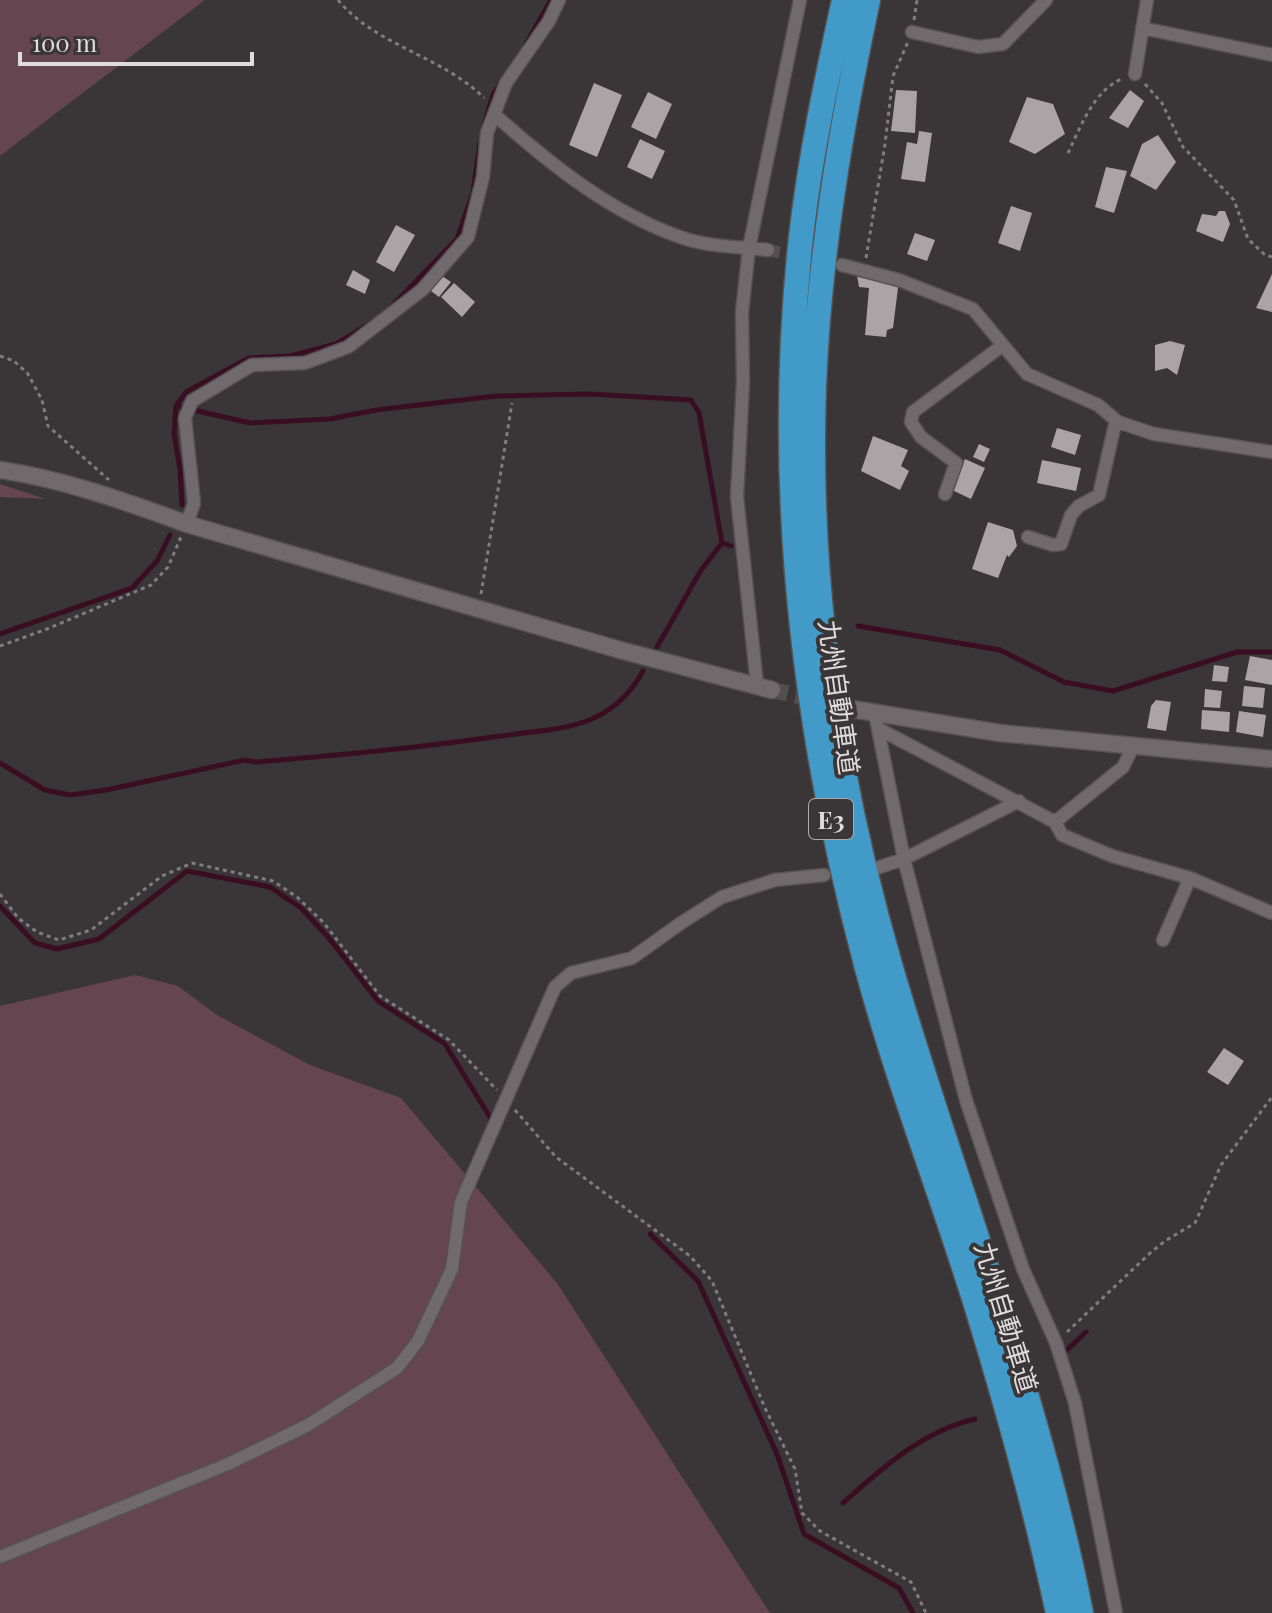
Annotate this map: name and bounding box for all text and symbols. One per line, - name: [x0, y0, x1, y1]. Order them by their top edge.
- scale bar: [20, 16, 252, 66]
- text: 100 m: [32, 26, 97, 58]
- street label: 九州自動車道: [812, 617, 868, 777]
- road number: E3: [809, 799, 853, 839]
- street label: 九州自動車道: [967, 1237, 1047, 1397]

